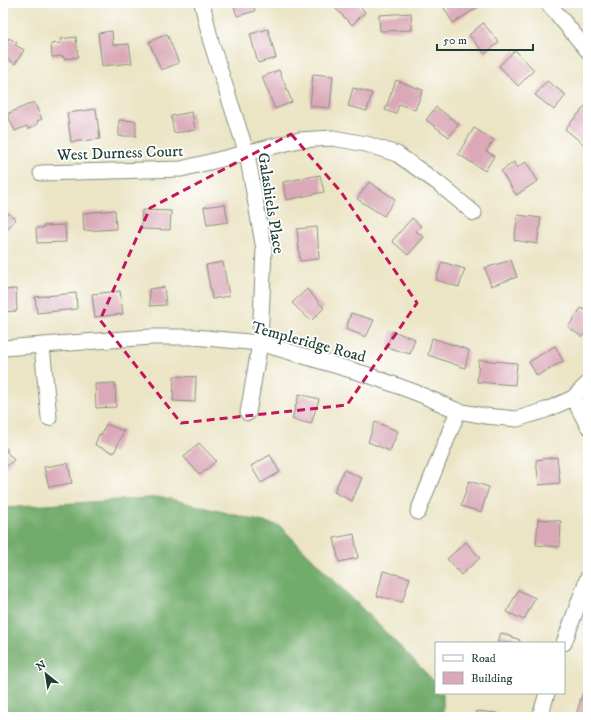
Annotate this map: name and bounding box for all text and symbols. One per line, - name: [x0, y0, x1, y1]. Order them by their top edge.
- scale bar: [437, 26, 533, 52]
- text: 50 m: [443, 33, 467, 48]
- street label: West Durness Court: [56, 141, 183, 165]
- street label: Galashiels Place: [253, 151, 289, 255]
- street label: Templeridge Road: [249, 317, 368, 367]
- legend: [435, 642, 565, 694]
- text: Road: [471, 651, 496, 666]
- north arrow: [26, 654, 66, 694]
- text: N: [34, 658, 49, 675]
- text: Building: [471, 671, 512, 686]

